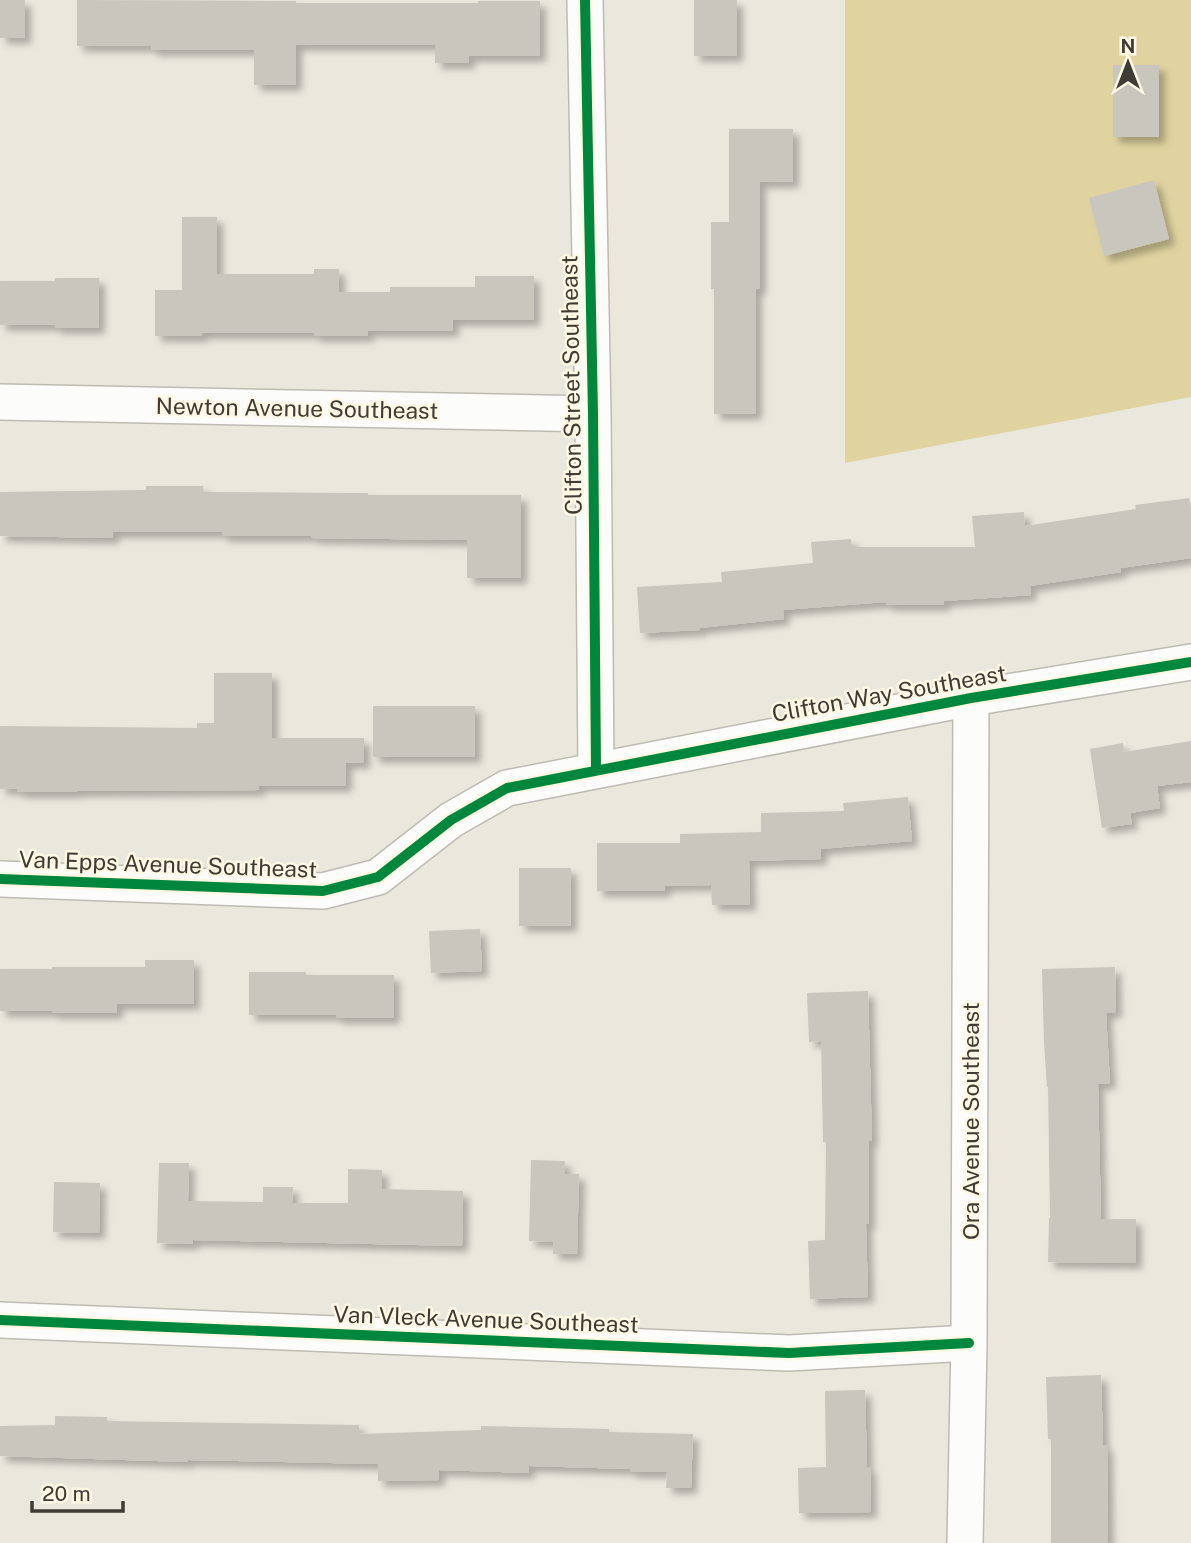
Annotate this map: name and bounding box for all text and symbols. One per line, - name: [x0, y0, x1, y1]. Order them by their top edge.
- north arrow: [1093, 28, 1163, 98]
- text: N: [1121, 35, 1135, 57]
- street label: Clifton Street Southeast: [555, 255, 587, 515]
- street label: Newton Avenue Southeast: [155, 392, 439, 424]
- street label: Clifton Way Southeast: [770, 659, 1008, 727]
- street label: Van Epps Avenue Southeast: [18, 845, 318, 883]
- street label: Ora Avenue Southeast: [957, 1002, 984, 1240]
- street label: Van Vleck Avenue Southeast: [333, 1300, 639, 1338]
- scale bar: [32, 1470, 122, 1514]
- text: 20 m: [42, 1481, 91, 1506]

